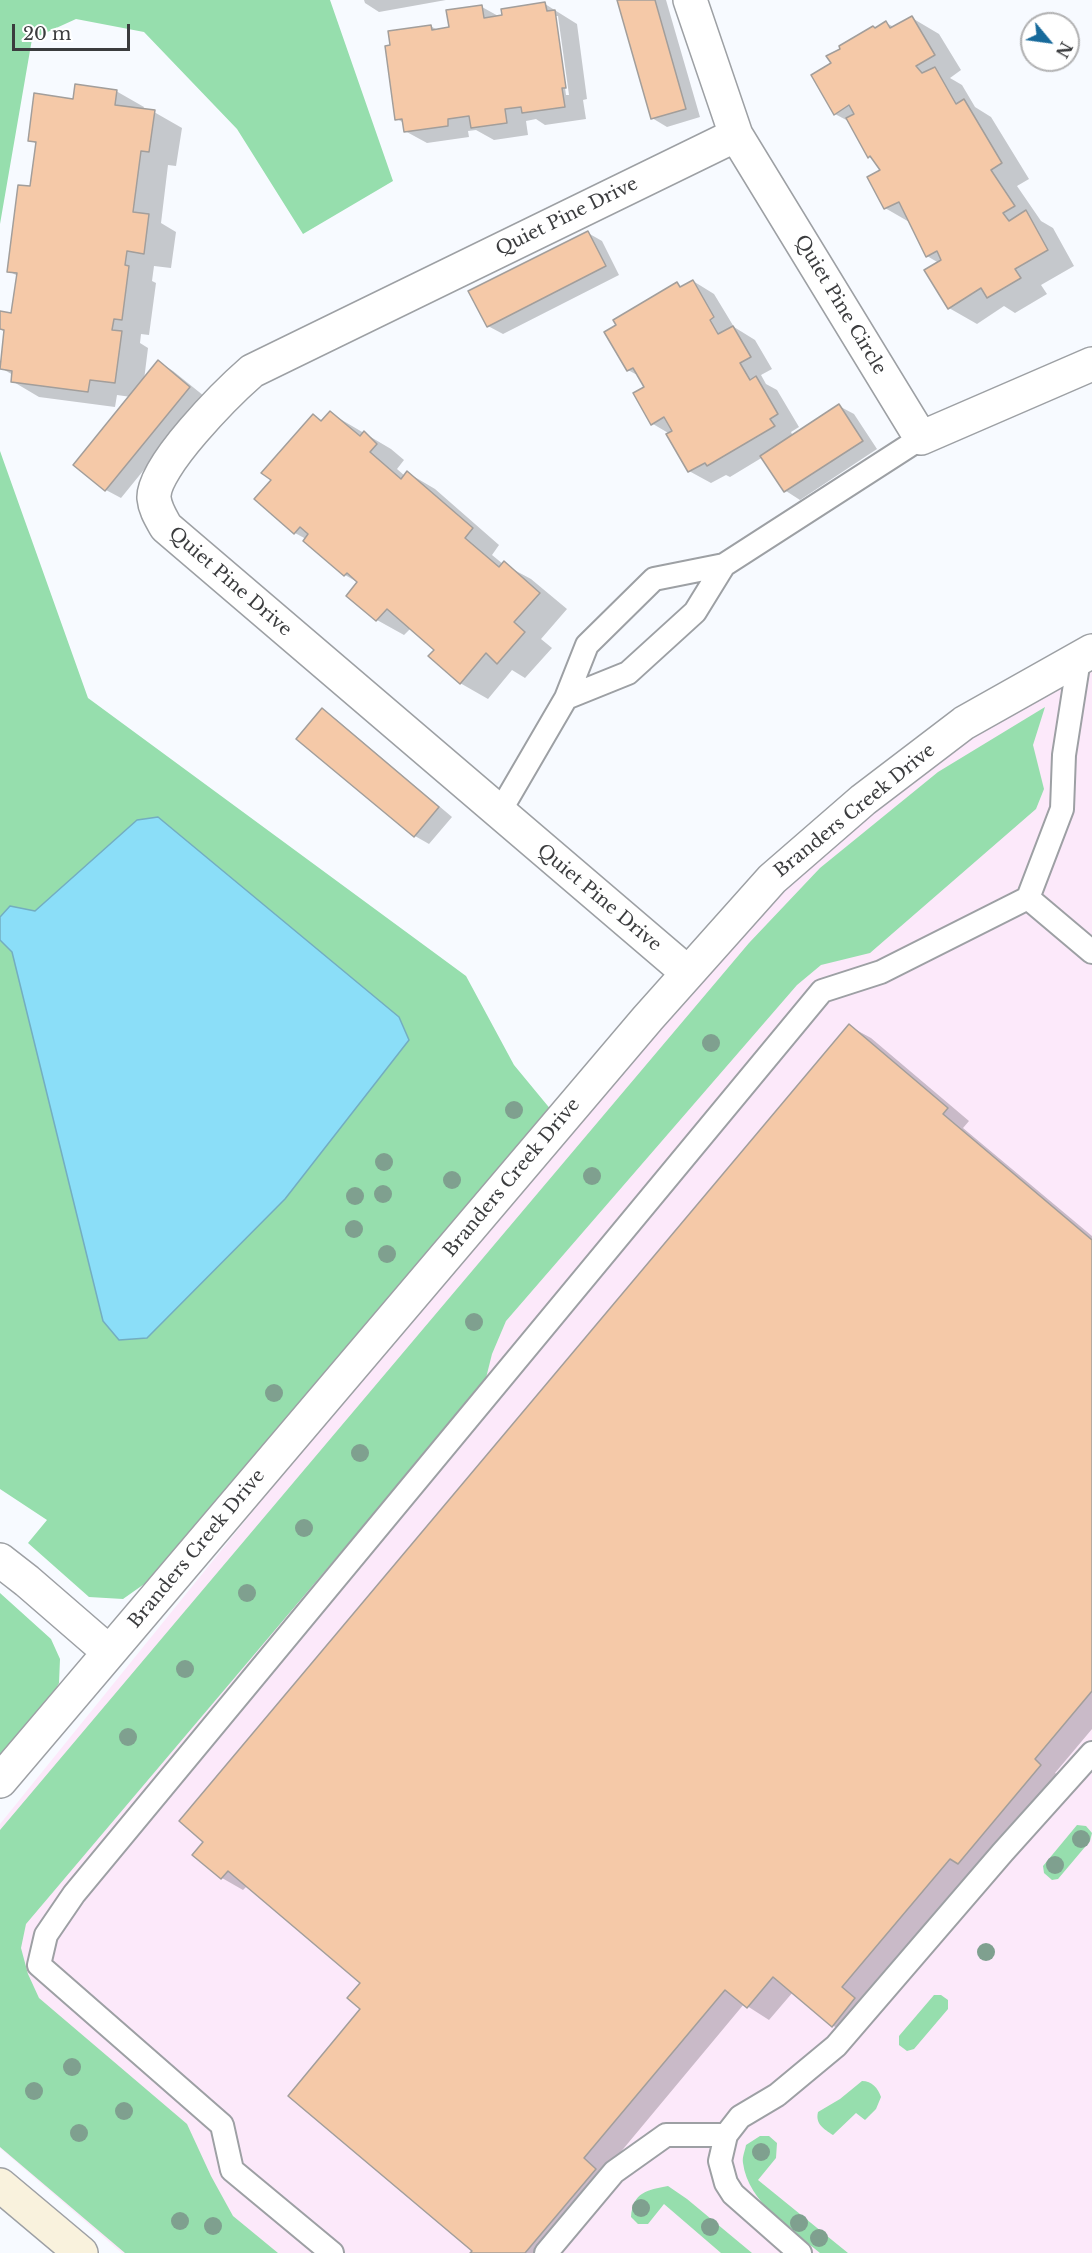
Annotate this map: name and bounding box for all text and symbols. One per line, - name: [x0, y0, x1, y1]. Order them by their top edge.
- scale bar: [15, 12, 134, 50]
- north arrow: [1020, 12, 1080, 72]
- text: 20 m: [23, 23, 71, 45]
- text: N: [1052, 38, 1076, 61]
- street label: Quiet Pine Drive: [492, 173, 642, 261]
- street label: Quiet Pine Circle: [790, 231, 890, 379]
- street label: Quiet Pine Drive: [164, 523, 296, 641]
- street label: Branders Creek Drive: [770, 740, 940, 882]
- street label: Quiet Pine Drive: [533, 840, 665, 956]
- street label: Branders Creek Drive: [439, 1094, 585, 1262]
- street label: Branders Creek Drive: [124, 1465, 270, 1633]

